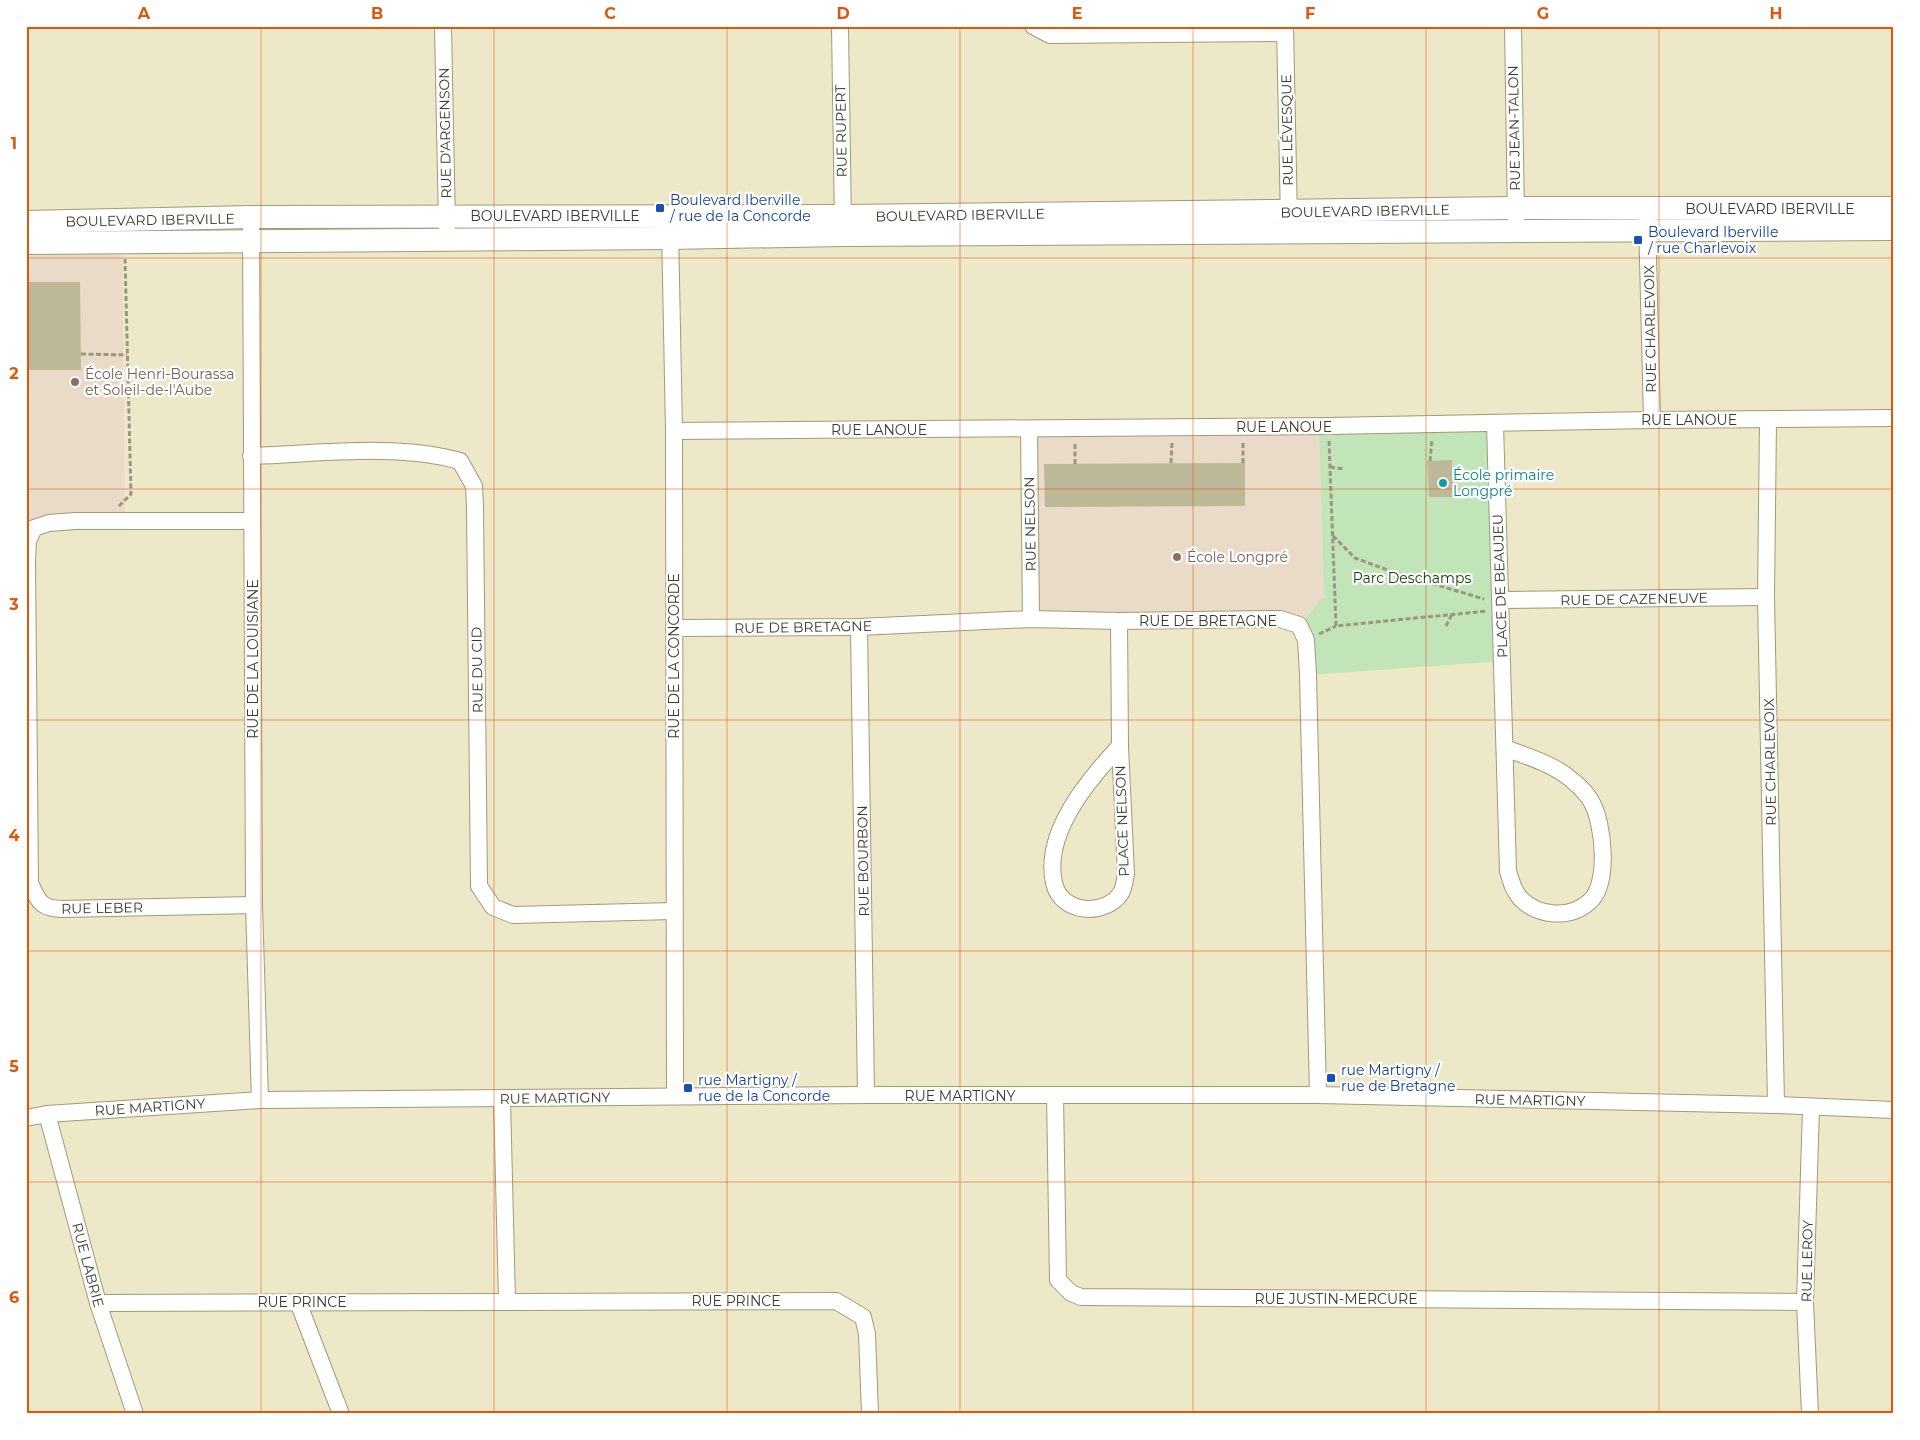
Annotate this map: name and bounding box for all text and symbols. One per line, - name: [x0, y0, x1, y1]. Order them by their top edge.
- text: A: [137, 4, 151, 23]
- text: B: [371, 4, 383, 23]
- text: C: [604, 4, 616, 23]
- text: D: [836, 4, 850, 23]
- text: E: [1072, 4, 1082, 23]
- text: F: [1305, 4, 1315, 23]
- text: G: [1537, 4, 1549, 23]
- text: H: [1770, 4, 1782, 23]
- street label: RUE JEAN-TALON: [1504, 65, 1524, 191]
- street label: RUE D'ARGENSON: [435, 67, 455, 199]
- street label: RUE LÉVESQUE: [1277, 74, 1297, 186]
- street label: RUE RUPERT: [831, 84, 851, 178]
- text: 1: [11, 134, 17, 153]
- place label: Boulevard Iberville / rue de la Concorde: [669, 191, 811, 225]
- street label: BOULEVARD IBERVILLE: [1685, 200, 1855, 218]
- street label: BOULEVARD IBERVILLE: [1280, 201, 1450, 221]
- marker: Boulevard Iberville / rue de la Concorde: [654, 202, 666, 214]
- street label: BOULEVARD IBERVILLE: [875, 205, 1045, 225]
- street label: BOULEVARD IBERVILLE: [470, 207, 640, 225]
- street label: BOULEVARD IBERVILLE: [65, 210, 235, 230]
- place label: Boulevard Iberville / rue Charlevoix: [1647, 223, 1778, 257]
- marker: Boulevard Iberville / rue Charlevoix: [1632, 234, 1644, 246]
- street label: RUE CHARLEVOIX: [1640, 265, 1660, 393]
- text: 2: [9, 364, 19, 383]
- place label: École Henri-Bourassa et Soleil-de-l'Aube: [85, 365, 235, 399]
- marker: École Henri-Bourassa et Soleil-de-l'Aube: [69, 376, 81, 388]
- street label: RUE LANOUE: [1641, 411, 1737, 429]
- street label: RUE LANOUE: [1236, 418, 1332, 436]
- street label: RUE LANOUE: [831, 421, 927, 439]
- place label: École primaire Longpré: [1453, 466, 1554, 500]
- street label: RUE NELSON: [1020, 476, 1040, 572]
- marker: École primaire Longpré: [1437, 477, 1449, 489]
- street label: PLACE DE BEAUJEU: [1488, 514, 1512, 658]
- place label: École Longpré: [1187, 548, 1288, 566]
- marker: École Longpré: [1171, 551, 1183, 563]
- park label: Parc Deschamps: [1353, 569, 1471, 587]
- street label: RUE DE LA CONCORDE: [665, 573, 683, 739]
- street label: RUE DE LA LOUISIANE: [244, 579, 262, 739]
- street label: RUE DE CAZENEUVE: [1560, 589, 1708, 609]
- text: 3: [8, 595, 19, 614]
- street label: RUE DE BRETAGNE: [1139, 612, 1277, 630]
- street label: RUE DE BRETAGNE: [734, 617, 872, 637]
- street label: RUE DU CID: [467, 627, 487, 713]
- street label: RUE CHARLEVOIX: [1760, 698, 1780, 826]
- street label: PLACE NELSON: [1111, 765, 1133, 877]
- street label: RUE BOURBON: [853, 805, 873, 917]
- text: 4: [8, 826, 20, 845]
- street label: RUE LEBER: [61, 898, 143, 918]
- text: 5: [9, 1057, 19, 1076]
- place label: rue Martigny / rue de Bretagne: [1341, 1061, 1455, 1095]
- place label: rue Martigny / rue de la Concorde: [698, 1071, 830, 1105]
- marker: rue Martigny / rue de Bretagne: [1325, 1072, 1337, 1084]
- marker: rue Martigny / rue de la Concorde: [682, 1082, 694, 1094]
- street label: RUE MARTIGNY: [905, 1087, 1015, 1105]
- street label: RUE MARTIGNY: [499, 1088, 611, 1108]
- street label: RUE MARTIGNY: [1474, 1090, 1586, 1110]
- street label: RUE MARTIGNY: [94, 1094, 206, 1120]
- street label: RUE LEROY: [1797, 1220, 1817, 1302]
- street label: RUE LABRIE: [68, 1221, 108, 1309]
- text: 6: [9, 1288, 19, 1307]
- street label: RUE JUSTIN-MERCURE: [1254, 1290, 1418, 1308]
- street label: RUE PRINCE: [691, 1292, 781, 1310]
- street label: RUE PRINCE: [257, 1293, 347, 1311]

